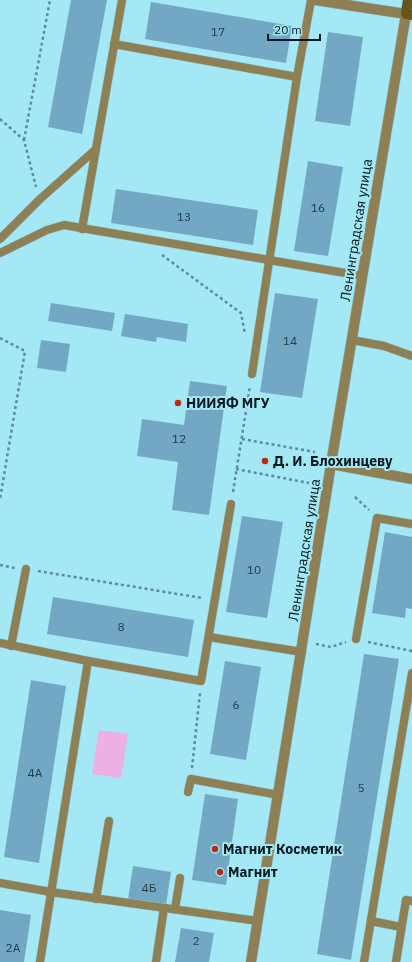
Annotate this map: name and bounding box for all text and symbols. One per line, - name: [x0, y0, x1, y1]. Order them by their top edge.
- scale bar: [268, 16, 320, 42]
- text: 20 m: [274, 22, 302, 37]
- house number: 17: [211, 24, 225, 39]
- street label: Ленинградская улица: [336, 157, 376, 303]
- house number: 16: [311, 200, 325, 215]
- house number: 13: [177, 209, 191, 224]
- house number: 14: [283, 333, 297, 348]
- place label: НИИЯФ МГУ: [186, 394, 270, 412]
- marker: НИИЯФ МГУ: [173, 398, 183, 408]
- house number: 12: [172, 431, 186, 446]
- place label: Д. И. Блохинцеву: [273, 452, 393, 470]
- marker: Д. И. Блохинцеву: [260, 456, 270, 466]
- street label: Ленинградская улица: [284, 477, 324, 623]
- house number: 10: [247, 562, 261, 577]
- house number: 8: [117, 619, 125, 634]
- house number: 6: [232, 697, 240, 712]
- house number: 4А: [28, 765, 43, 780]
- house number: 5: [357, 780, 365, 795]
- place label: Магнит Косметик: [223, 840, 342, 858]
- marker: Магнит Косметик: [210, 844, 220, 854]
- place label: Магнит: [228, 863, 278, 881]
- marker: Магнит: [215, 867, 225, 877]
- house number: 4Б: [142, 880, 156, 895]
- house number: 2: [192, 933, 200, 948]
- house number: 2А: [6, 940, 21, 955]

